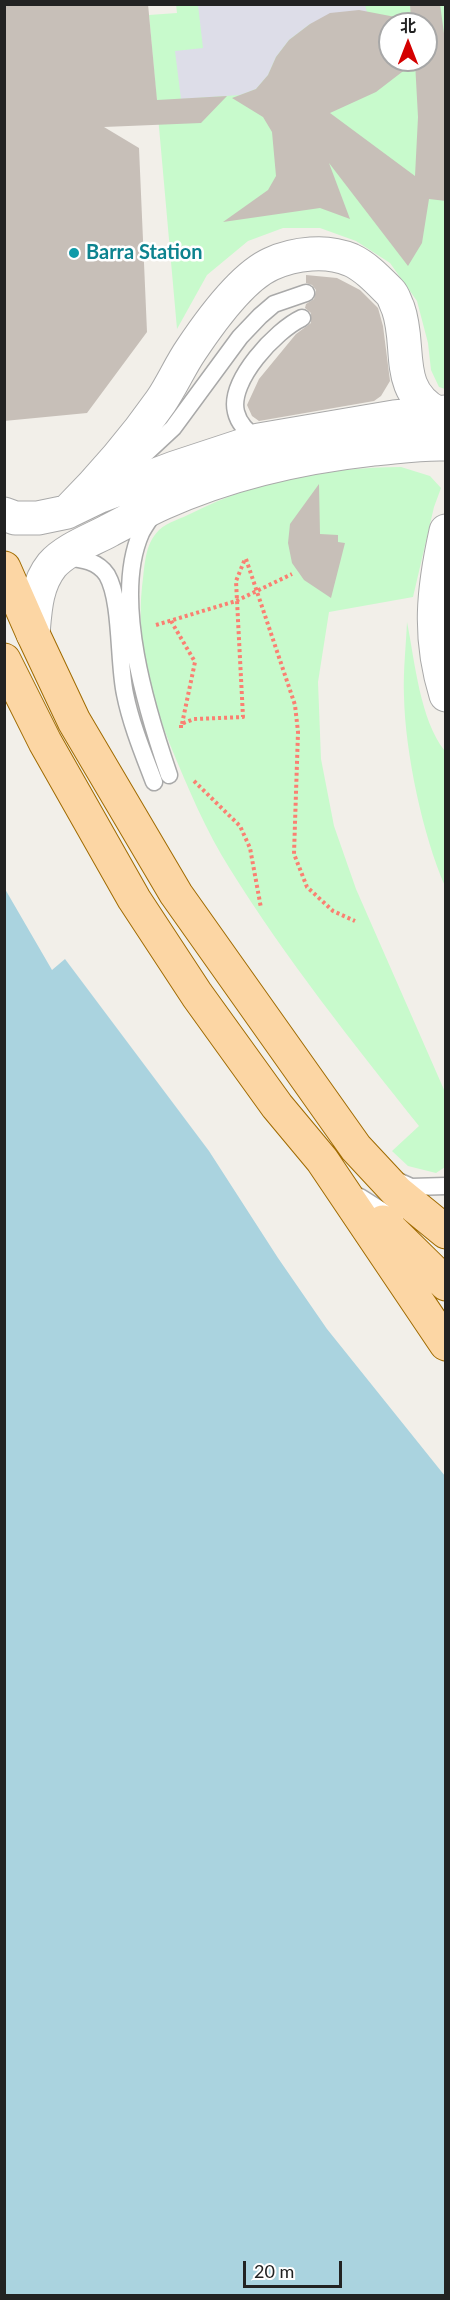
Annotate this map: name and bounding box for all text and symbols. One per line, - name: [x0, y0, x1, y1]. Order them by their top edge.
- north arrow: [378, 12, 438, 72]
- text: 北: [400, 16, 416, 35]
- place label: Barra Station: [86, 241, 203, 265]
- marker: Barra Station: [67, 246, 81, 260]
- scale bar: [246, 2249, 345, 2287]
- text: 20 m: [254, 2260, 294, 2282]

